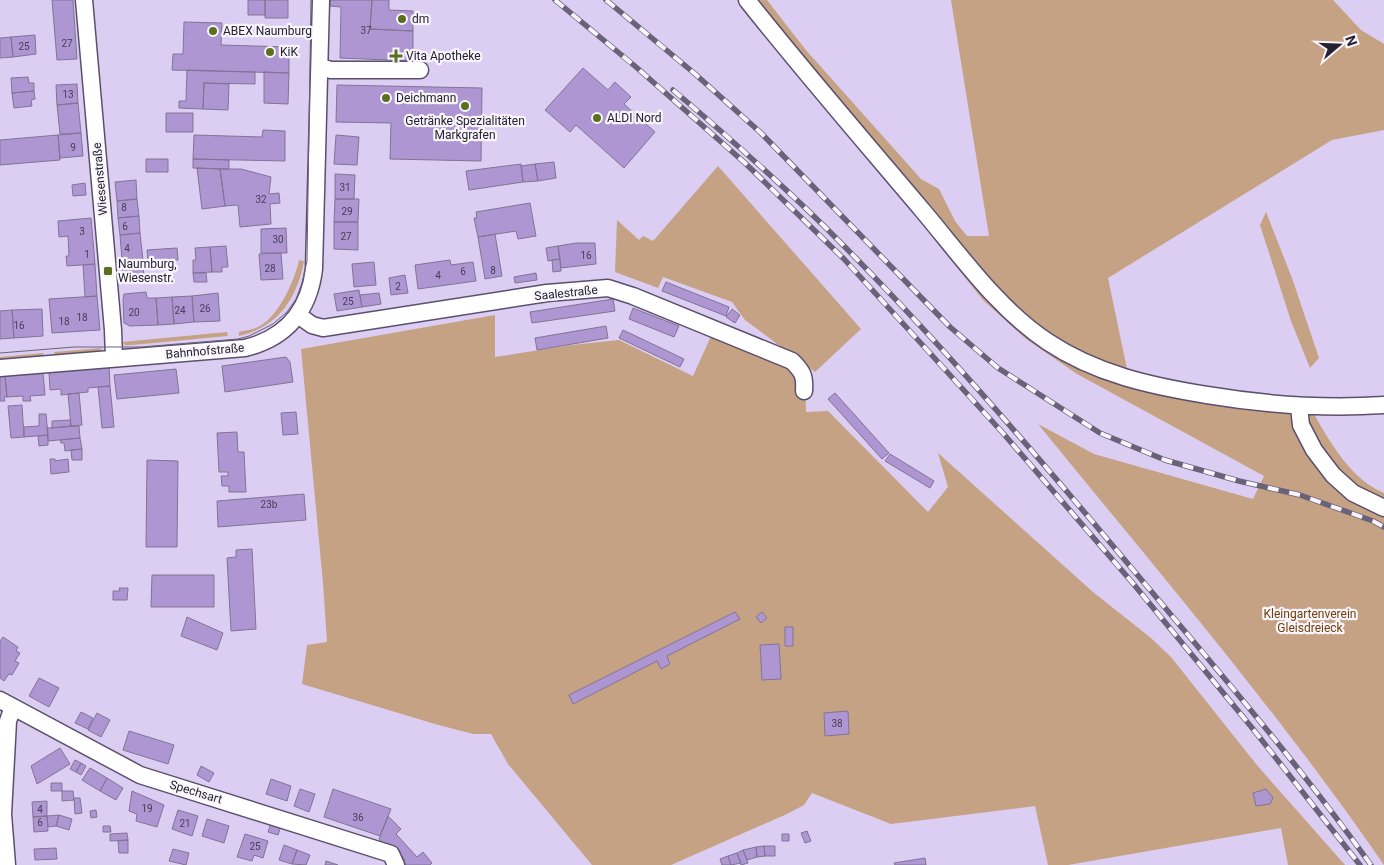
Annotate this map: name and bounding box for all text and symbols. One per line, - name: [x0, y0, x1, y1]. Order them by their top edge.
- place label: dm: [412, 12, 429, 26]
- marker: dm: [396, 13, 408, 25]
- north arrow: [1314, 20, 1364, 70]
- place label: ABEX Naumburg: [223, 24, 312, 38]
- marker: ABEX Naumburg: [207, 25, 219, 37]
- house number: 37: [360, 25, 372, 36]
- text: N: [1342, 33, 1360, 48]
- house number: 27: [61, 38, 73, 49]
- house number: 25: [18, 41, 30, 52]
- place label: KiK: [280, 45, 298, 59]
- marker: KiK: [264, 46, 276, 58]
- place label: Vita Apotheke: [406, 49, 481, 63]
- marker: Vita Apotheke: [390, 50, 402, 62]
- house number: 13: [62, 89, 74, 100]
- place label: Deichmann: [396, 91, 456, 105]
- marker: Deichmann: [380, 92, 392, 104]
- marker: Getränke Spezialitäten Markgrafen: [459, 100, 471, 112]
- place label: ALDI Nord: [607, 111, 662, 125]
- marker: ALDI Nord: [591, 112, 603, 124]
- place label: Getränke Spezialitäten Markgrafen: [405, 114, 525, 142]
- house number: 9: [70, 142, 76, 153]
- street label: Wiesenstraße: [90, 142, 110, 216]
- house number: 31: [339, 182, 351, 193]
- house number: 32: [255, 194, 267, 205]
- house number: 8: [121, 202, 127, 213]
- house number: 29: [341, 206, 353, 217]
- house number: 6: [122, 221, 128, 232]
- house number: 3: [79, 226, 85, 237]
- house number: 27: [340, 231, 352, 242]
- house number: 30: [272, 234, 284, 245]
- house number: 4: [124, 243, 130, 254]
- house number: 1: [84, 249, 90, 260]
- house number: 16: [580, 250, 592, 261]
- place label: Naumburg, Wiesenstr.: [118, 257, 177, 285]
- house number: 28: [264, 263, 276, 274]
- marker: Naumburg, Wiesenstr.: [102, 265, 114, 277]
- house number: 8: [490, 265, 496, 276]
- house number: 6: [460, 266, 466, 277]
- house number: 4: [435, 270, 441, 281]
- house number: 2: [395, 281, 401, 292]
- street label: Saalestraße: [534, 283, 598, 303]
- house number: 25: [342, 296, 354, 307]
- house number: 26: [199, 303, 211, 314]
- house number: 24: [174, 305, 186, 316]
- house number: 20: [128, 307, 140, 318]
- house number: 18: [76, 312, 88, 323]
- house number: 18: [58, 316, 70, 327]
- house number: 16: [13, 320, 25, 331]
- street label: Bahnhofstraße: [165, 341, 245, 361]
- house number: 23b: [261, 499, 278, 510]
- park label: Kleingartenverein Gleisdreieck: [1264, 607, 1356, 635]
- house number: 38: [831, 718, 843, 729]
- street label: Spechsart: [168, 777, 224, 807]
- house number: 19: [141, 803, 153, 814]
- house number: 4: [37, 804, 43, 815]
- house number: 36: [352, 812, 364, 823]
- house number: 6: [37, 817, 43, 828]
- house number: 21: [179, 818, 191, 829]
- house number: 25: [249, 841, 261, 852]

